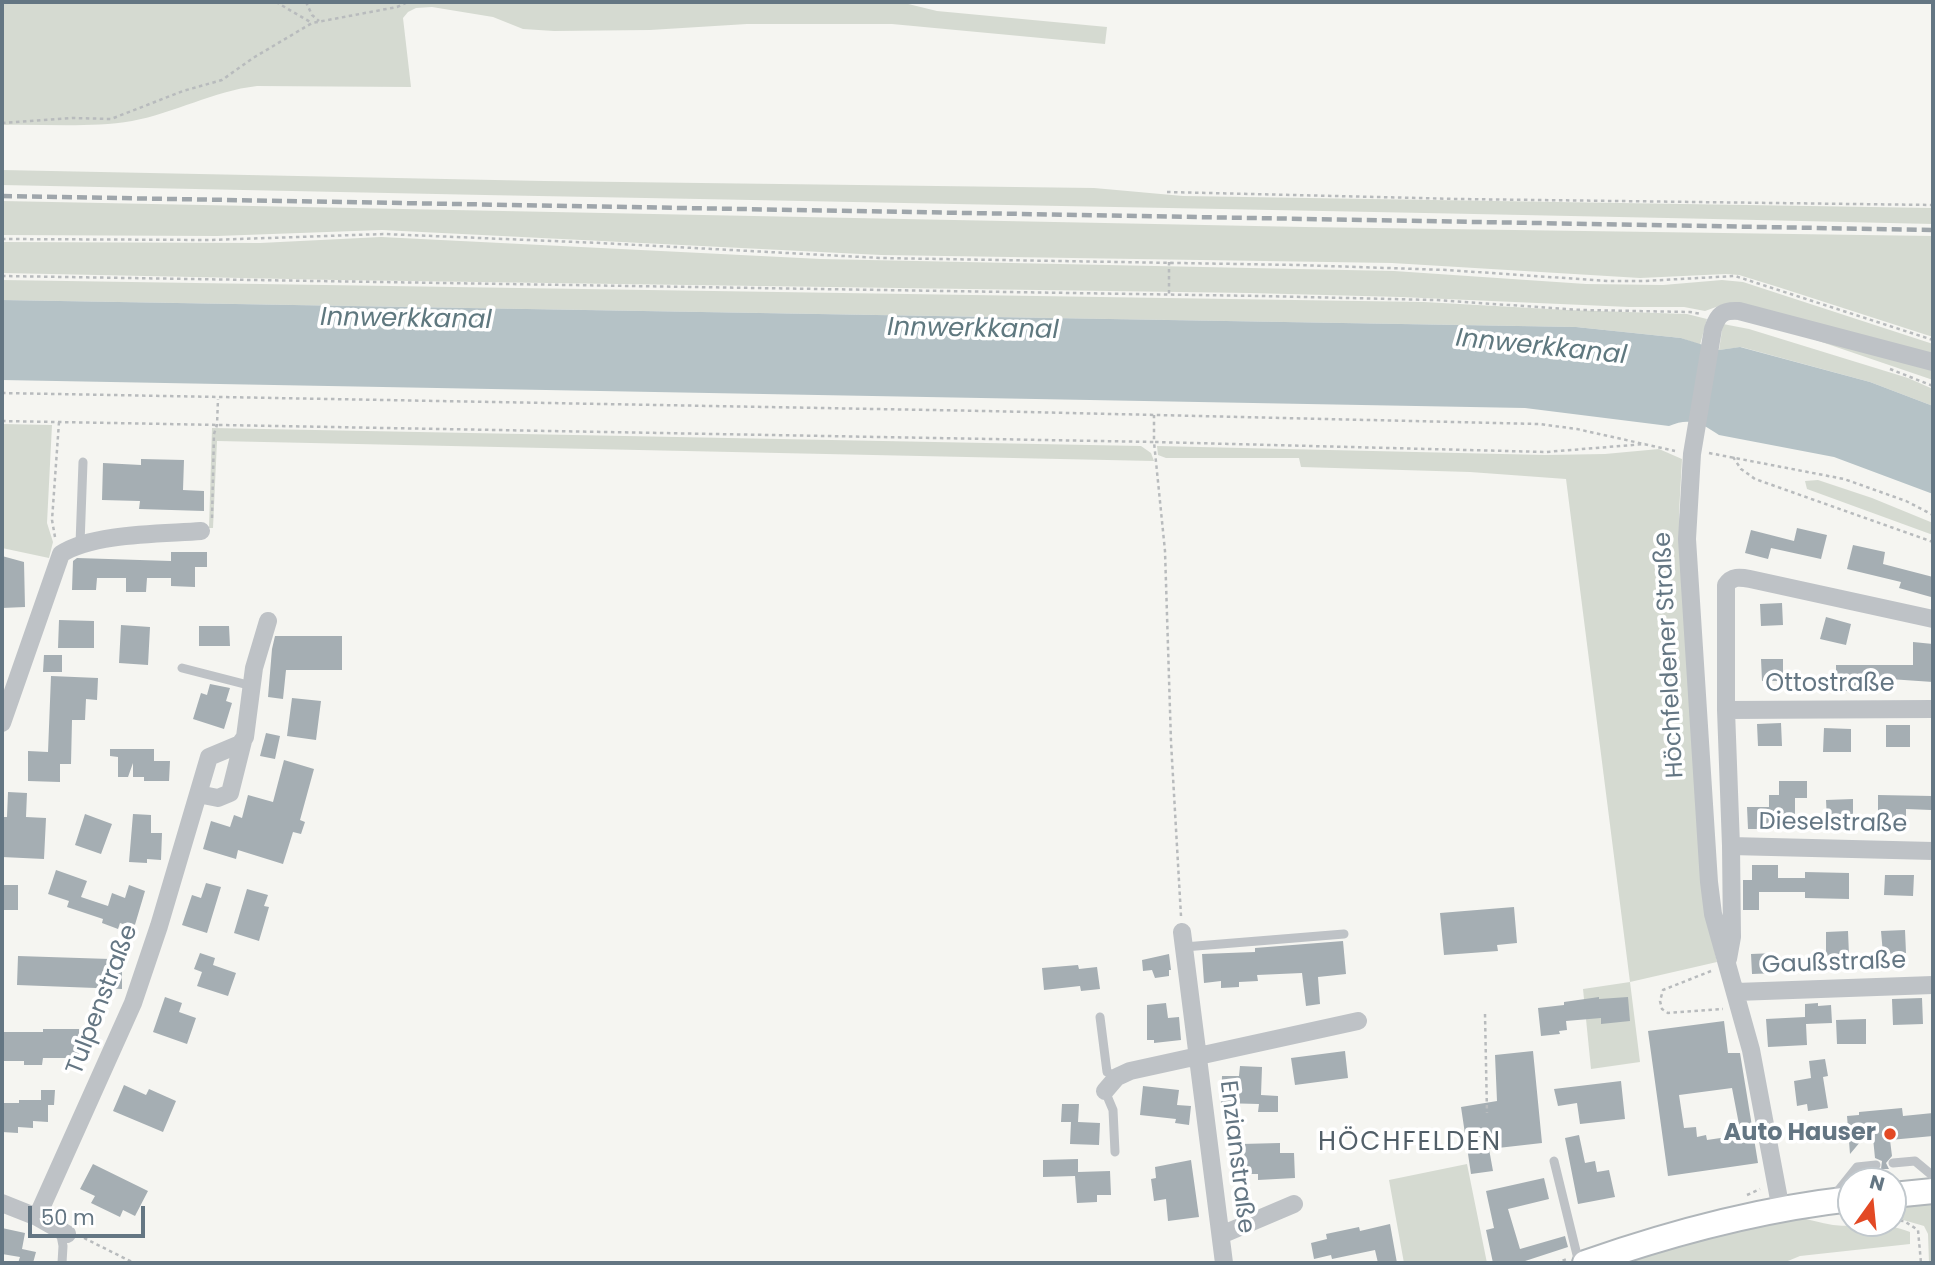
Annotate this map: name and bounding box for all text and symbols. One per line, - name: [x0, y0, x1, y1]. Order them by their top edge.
- water label: Innwerkkanal: [320, 303, 492, 337]
- water label: Innwerkkanal: [887, 313, 1059, 347]
- water label: Innwerkkanal: [1454, 324, 1628, 372]
- street label: Höchfeldener Straße: [1649, 531, 1691, 779]
- street label: Ottostraße: [1765, 671, 1895, 699]
- street label: Dieselstraße: [1758, 808, 1908, 840]
- street label: Tulpenstraße: [61, 921, 145, 1079]
- street label: Gaußstraße: [1761, 947, 1907, 981]
- street label: Enzianstraße: [1212, 1079, 1260, 1235]
- place label: Auto Hauser: [1724, 1120, 1876, 1148]
- marker: Auto Hauser: [1882, 1126, 1898, 1142]
- district label: HÖCHFELDEN: [1319, 1127, 1501, 1159]
- north arrow: [1837, 1167, 1907, 1237]
- text: N: [1867, 1168, 1887, 1198]
- scale bar: [32, 1192, 149, 1236]
- text: 50 m: [41, 1203, 95, 1232]

